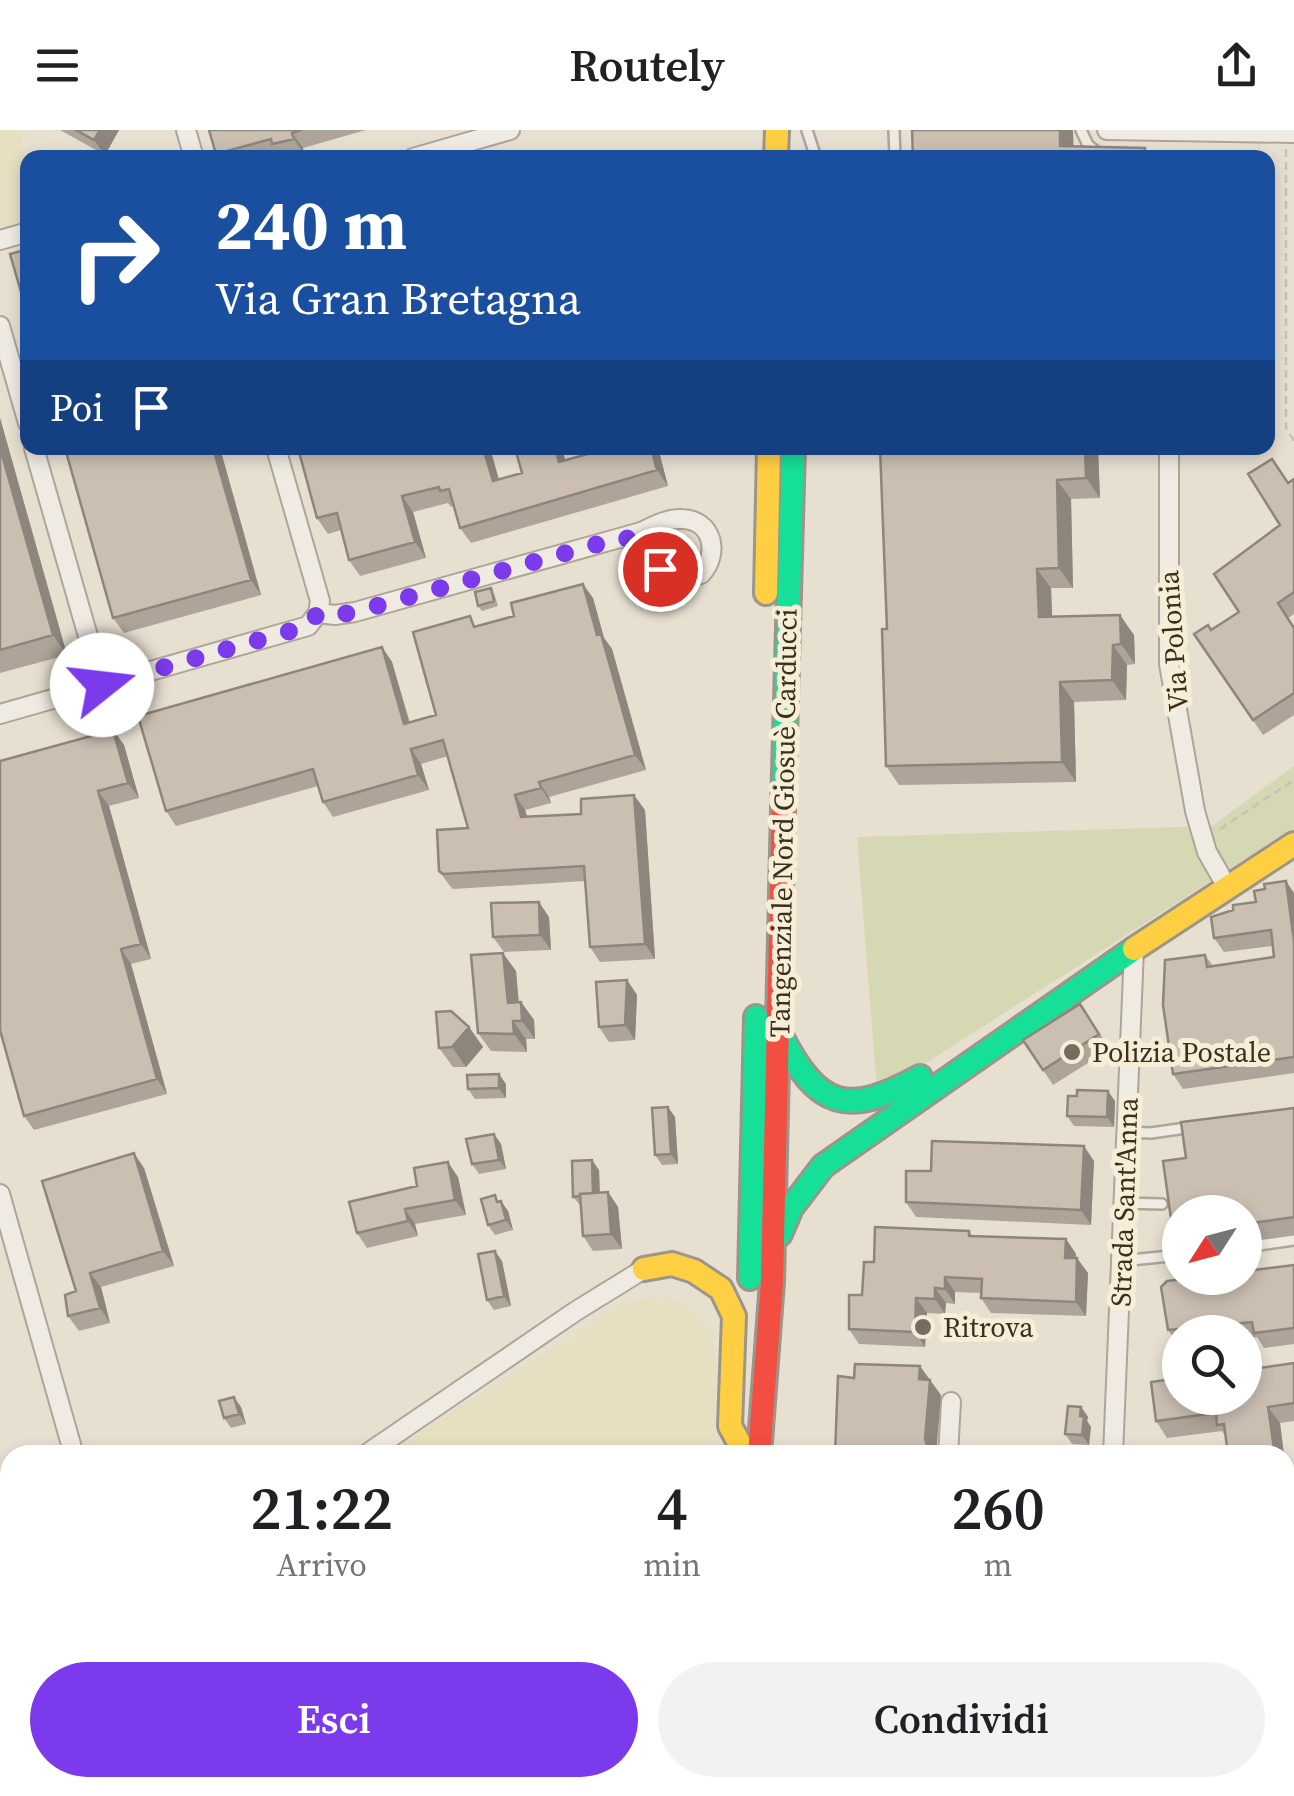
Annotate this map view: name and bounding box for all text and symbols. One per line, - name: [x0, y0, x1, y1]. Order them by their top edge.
- text: Routely: [569, 34, 725, 96]
- icon: menu: [30, 38, 85, 93]
- icon: share: [1209, 38, 1264, 93]
- text: 240 m: [215, 176, 407, 272]
- icon: right: [50, 190, 180, 320]
- text: Via Gran Bretagna: [215, 267, 581, 329]
- icon: arrive: [124, 380, 179, 435]
- text: Poi: [50, 382, 104, 434]
- pin: [618, 527, 703, 612]
- icon: arrive: [633, 542, 688, 597]
- street label: Via Polonia: [1149, 568, 1197, 713]
- street label: Tangenziale Nord Giosuè Carducci: [760, 608, 806, 1038]
- position arrow: [50, 633, 154, 737]
- place label: Polizia Postale: [1092, 1033, 1271, 1071]
- marker: Polizia Postale: [1061, 1041, 1083, 1063]
- street label: Strada Sant'Anna: [1101, 1096, 1147, 1307]
- north arrow: [1162, 1195, 1262, 1295]
- map controls: [1162, 1195, 1262, 1415]
- place label: Ritrova: [943, 1308, 1034, 1346]
- button: search: [1162, 1315, 1262, 1415]
- marker: Ritrova: [912, 1316, 934, 1338]
- text: 21:22: [250, 1467, 393, 1549]
- text: 4: [657, 1467, 688, 1549]
- text: 260: [951, 1467, 1045, 1549]
- text: Arrivo: [276, 1543, 367, 1587]
- text: min: [643, 1543, 701, 1587]
- text: m: [984, 1543, 1012, 1587]
- button: Esci: [30, 1662, 638, 1777]
- button: Condividi: [658, 1662, 1265, 1777]

